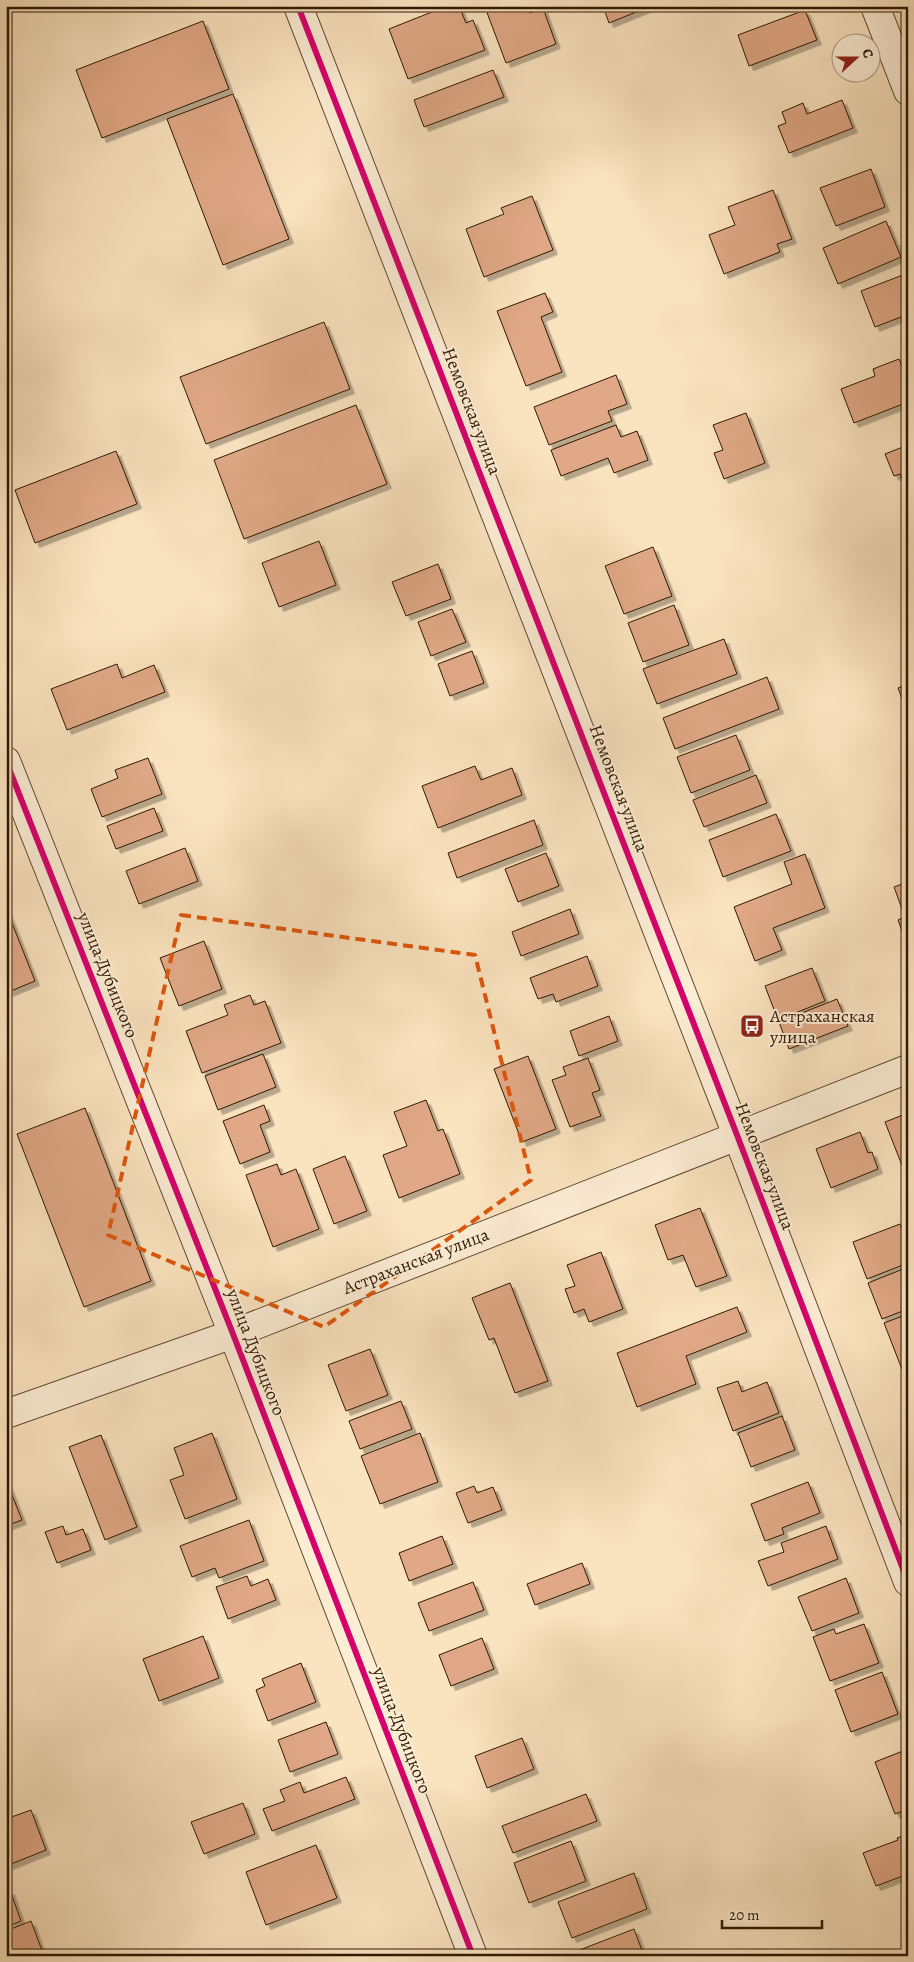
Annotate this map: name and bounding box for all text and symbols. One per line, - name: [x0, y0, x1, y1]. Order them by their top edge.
- north arrow: [832, 32, 882, 82]
- text: С: [857, 46, 878, 61]
- street label: Немовская улица: [437, 344, 508, 479]
- street label: Немовская улица: [584, 721, 655, 856]
- street label: улица Дубицкого: [71, 908, 144, 1042]
- place label: Астраханская улица: [769, 1004, 875, 1049]
- bus stop icon: Астраханская улица: [739, 1013, 765, 1039]
- street label: Немовская улица: [730, 1099, 801, 1234]
- street label: Астраханская улица: [339, 1222, 493, 1300]
- street label: улица Дубицкого: [220, 1284, 291, 1419]
- street label: улица Дубицкого: [366, 1662, 437, 1797]
- scale bar: [722, 1897, 822, 1929]
- text: 20 m: [729, 1905, 760, 1925]

